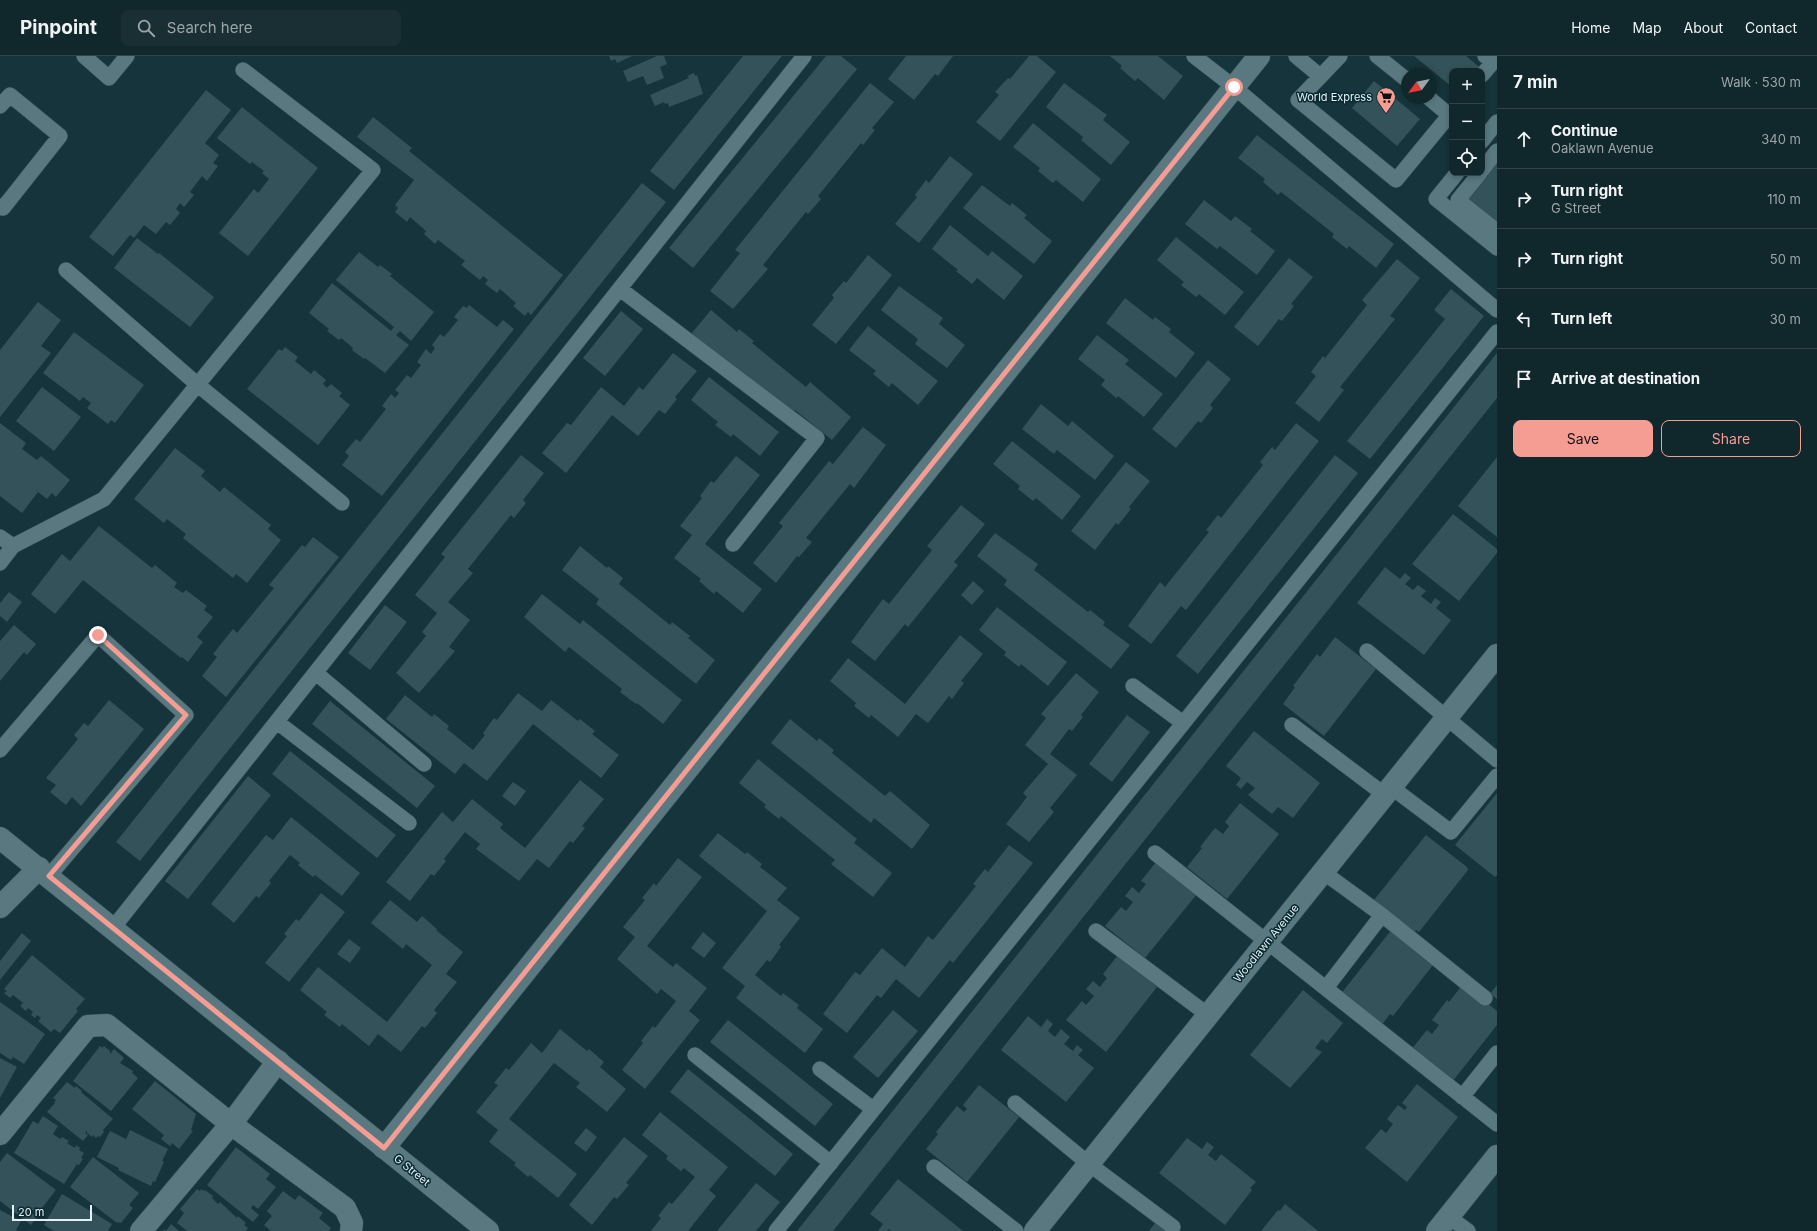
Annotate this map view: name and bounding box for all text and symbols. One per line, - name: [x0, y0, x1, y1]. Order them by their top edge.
- search box: [121, 10, 401, 46]
- text: Pinpoint: [20, 16, 97, 39]
- icon: search: [135, 17, 157, 39]
- text: Search here: [167, 18, 253, 37]
- text: Home: [1571, 19, 1610, 36]
- text: Map: [1632, 19, 1662, 36]
- text: About: [1684, 19, 1723, 36]
- text: Contact: [1745, 19, 1797, 36]
- north arrow: [1401, 68, 1437, 104]
- map controls: [1449, 68, 1485, 176]
- button: +: [1449, 68, 1485, 104]
- text: 7 min: [1513, 72, 1558, 92]
- text: Walk · 530 m: [1721, 74, 1801, 90]
- route start: [1225, 78, 1243, 96]
- supermarket icon: World Express: [1375, 86, 1397, 114]
- place label: World Express: [1297, 90, 1372, 104]
- button: −: [1449, 104, 1485, 140]
- text: Continue: [1551, 121, 1618, 140]
- icon: ahead: [1513, 128, 1535, 150]
- text: 340 m: [1761, 131, 1801, 147]
- button: locate: [1449, 140, 1485, 176]
- text: Oaklawn Avenue: [1551, 140, 1653, 156]
- text: Turn right: [1551, 181, 1623, 200]
- icon: right: [1513, 188, 1535, 210]
- text: 110 m: [1767, 191, 1801, 207]
- text: G Street: [1551, 200, 1601, 216]
- icon: right: [1513, 248, 1535, 270]
- text: Turn right: [1551, 249, 1623, 268]
- text: 50 m: [1770, 251, 1801, 267]
- icon: left: [1513, 308, 1535, 330]
- text: Turn left: [1551, 309, 1612, 328]
- text: 30 m: [1770, 311, 1801, 327]
- icon: arrive: [1513, 368, 1535, 390]
- text: Arrive at destination: [1551, 369, 1700, 388]
- button: Save: [1513, 420, 1653, 457]
- button: Share: [1661, 420, 1801, 457]
- route end: [89, 626, 107, 644]
- street label: Woodlawn Avenue: [1230, 901, 1302, 985]
- street label: G Street: [391, 1151, 433, 1189]
- scale bar: [12, 1203, 92, 1222]
- text: 20 m: [18, 1205, 44, 1219]

